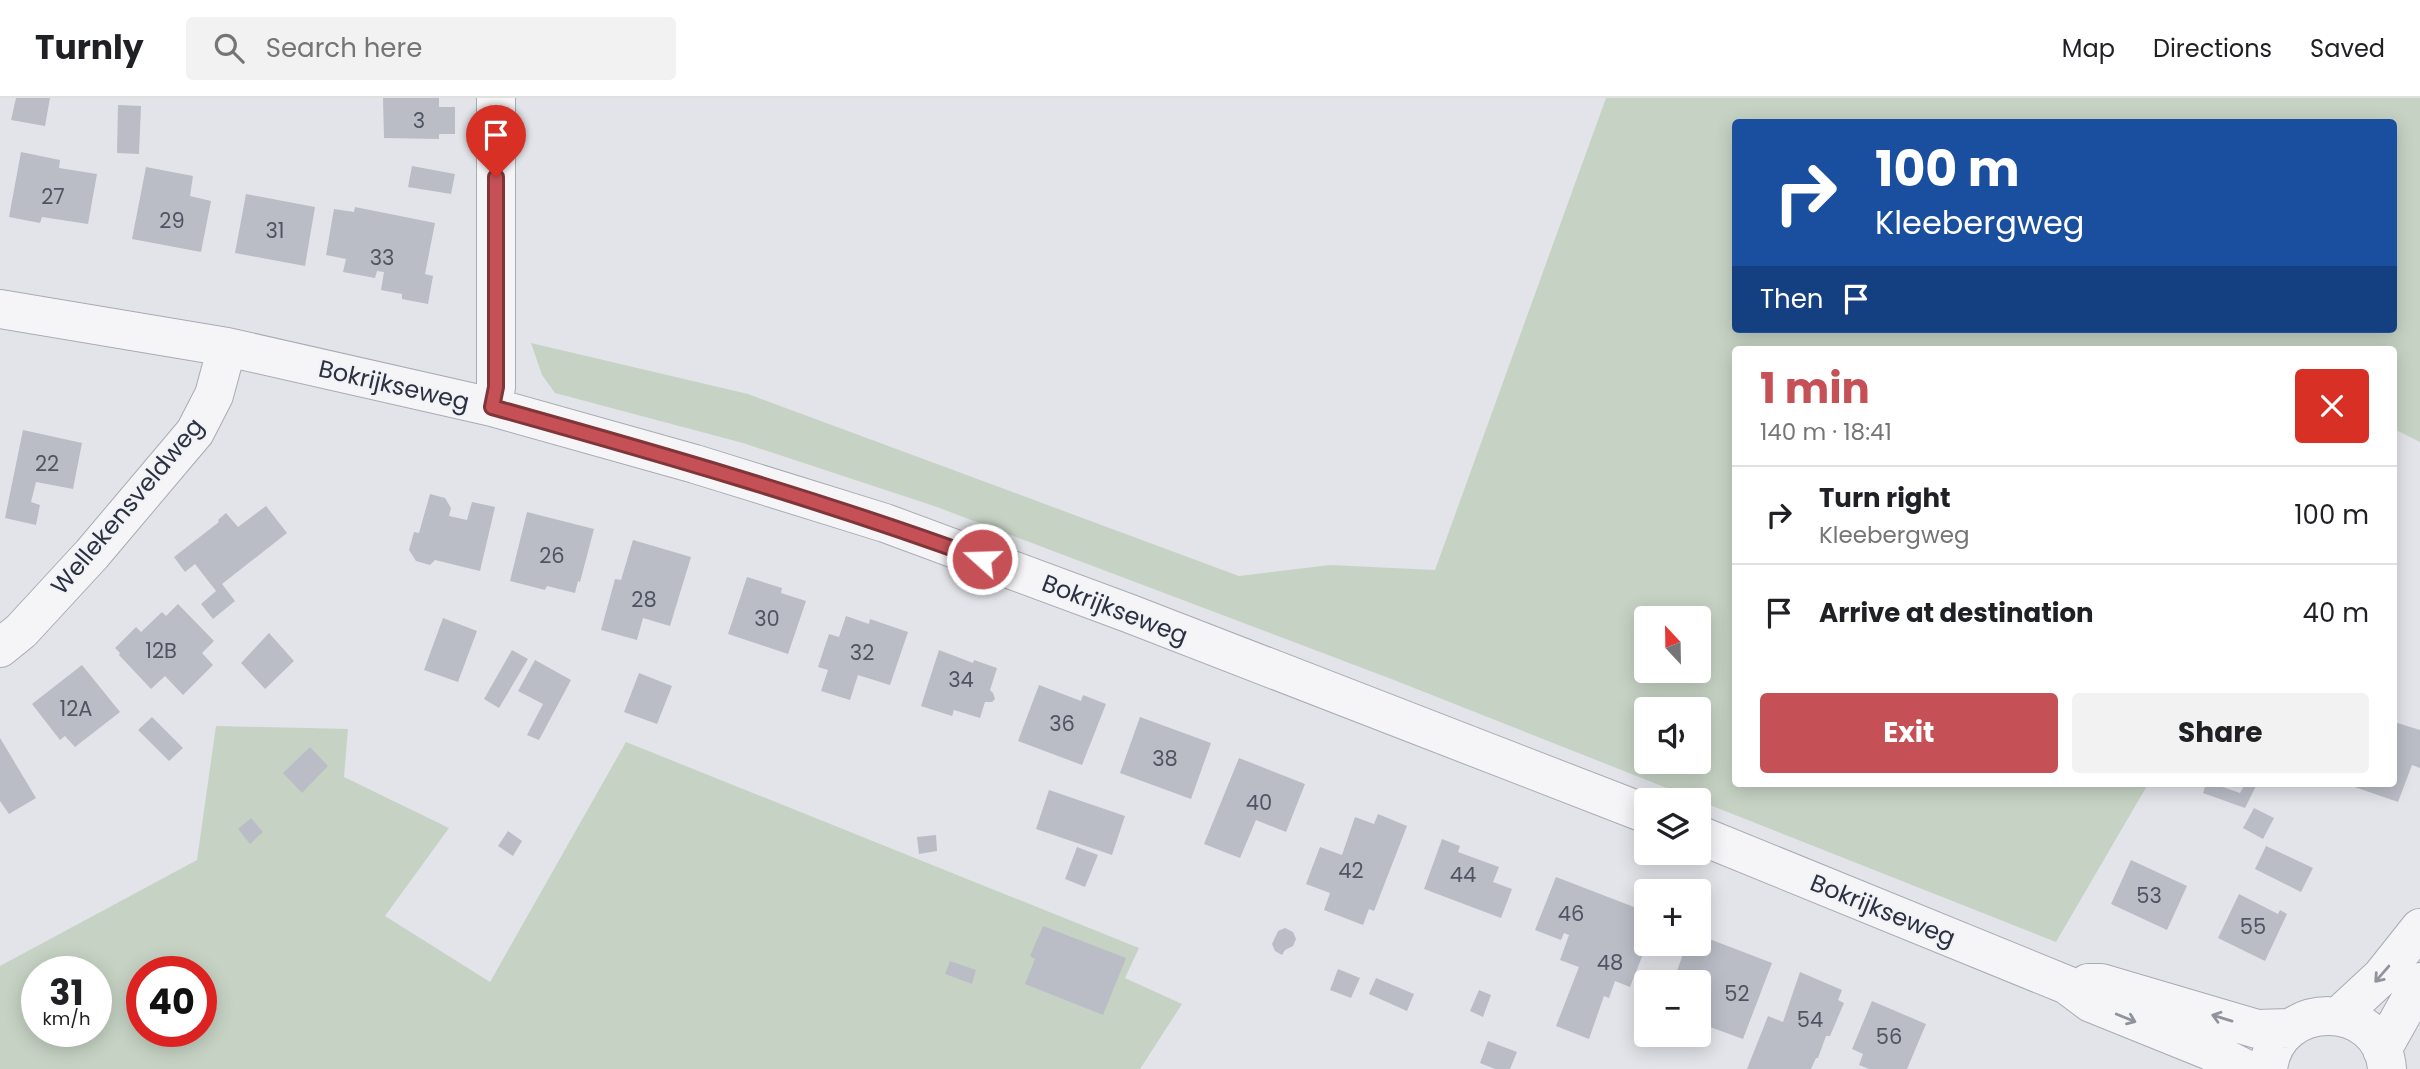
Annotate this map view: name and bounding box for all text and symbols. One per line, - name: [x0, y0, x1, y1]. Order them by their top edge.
- search box: [186, 17, 676, 80]
- text: Turnly: [35, 24, 144, 71]
- icon: search: [210, 29, 248, 67]
- text: Search here: [266, 30, 422, 66]
- text: Map: [2062, 32, 2115, 65]
- text: Directions: [2153, 32, 2272, 65]
- text: Saved: [2310, 32, 2385, 65]
- pin: [466, 105, 526, 177]
- house number: 3: [413, 106, 425, 135]
- icon: arrive: [477, 116, 515, 154]
- text: 100 m: [1875, 135, 2020, 203]
- icon: right: [1760, 147, 1851, 238]
- house number: 27: [41, 182, 65, 211]
- text: Kleebergweg: [1875, 200, 2084, 245]
- house number: 29: [159, 206, 185, 235]
- house number: 31: [265, 216, 285, 245]
- house number: 33: [370, 243, 394, 272]
- icon: arrive: [1837, 280, 1875, 318]
- text: Then: [1760, 281, 1823, 317]
- street label: Bokrijkseweg: [315, 352, 473, 418]
- text: 1 min: [1760, 359, 1870, 418]
- button: close: [2295, 369, 2369, 443]
- street label: Wellekensveldweg: [43, 411, 211, 601]
- text: 140 m · 18:41: [1760, 416, 1892, 448]
- house number: 22: [35, 449, 59, 478]
- text: Turn right: [1819, 480, 1951, 516]
- icon: right: [1760, 496, 1798, 534]
- text: 100 m: [2294, 497, 2369, 533]
- text: Kleebergweg: [1819, 519, 1970, 551]
- position arrow: [945, 522, 1019, 596]
- house number: 26: [539, 541, 565, 570]
- street label: Bokrijkseweg: [1037, 566, 1193, 652]
- house number: 28: [631, 585, 657, 614]
- icon: arrive: [1760, 594, 1798, 632]
- text: Arrive at destination: [1819, 595, 2094, 631]
- text: 40 m: [2303, 595, 2369, 631]
- house number: 30: [754, 604, 780, 633]
- north arrow: [1634, 606, 1712, 682]
- map controls: [1634, 606, 1711, 1047]
- house number: 12B: [145, 636, 177, 665]
- house number: 32: [850, 638, 874, 667]
- house number: 34: [948, 665, 974, 694]
- button: Exit: [1760, 693, 2058, 773]
- button: Share: [2072, 693, 2369, 773]
- house number: 12A: [60, 694, 92, 723]
- button: sound: [1634, 697, 1711, 774]
- house number: 36: [1049, 709, 1075, 738]
- house number: 38: [1152, 744, 1178, 773]
- house number: 40: [1246, 788, 1272, 817]
- button: layers: [1634, 788, 1711, 865]
- house number: 42: [1338, 856, 1364, 885]
- house number: 44: [1450, 860, 1476, 889]
- street label: Bokrijkseweg: [1806, 866, 1960, 954]
- button: +: [1634, 879, 1711, 956]
- house number: 53: [2136, 881, 2162, 910]
- house number: 46: [1558, 899, 1584, 928]
- house number: 55: [2240, 912, 2266, 941]
- house number: 48: [1597, 948, 1623, 977]
- speed limit sign: 40: [126, 956, 217, 1047]
- one-way arrow: [2374, 965, 2390, 983]
- text: 31: [49, 968, 84, 1017]
- button: −: [1634, 970, 1711, 1047]
- house number: 52: [1724, 979, 1750, 1008]
- house number: 54: [1797, 1005, 1823, 1034]
- text: km/h: [43, 1006, 90, 1031]
- one-way arrow: [2211, 1011, 2233, 1024]
- one-way arrow: [2115, 1012, 2137, 1025]
- house number: 56: [1876, 1022, 1902, 1051]

